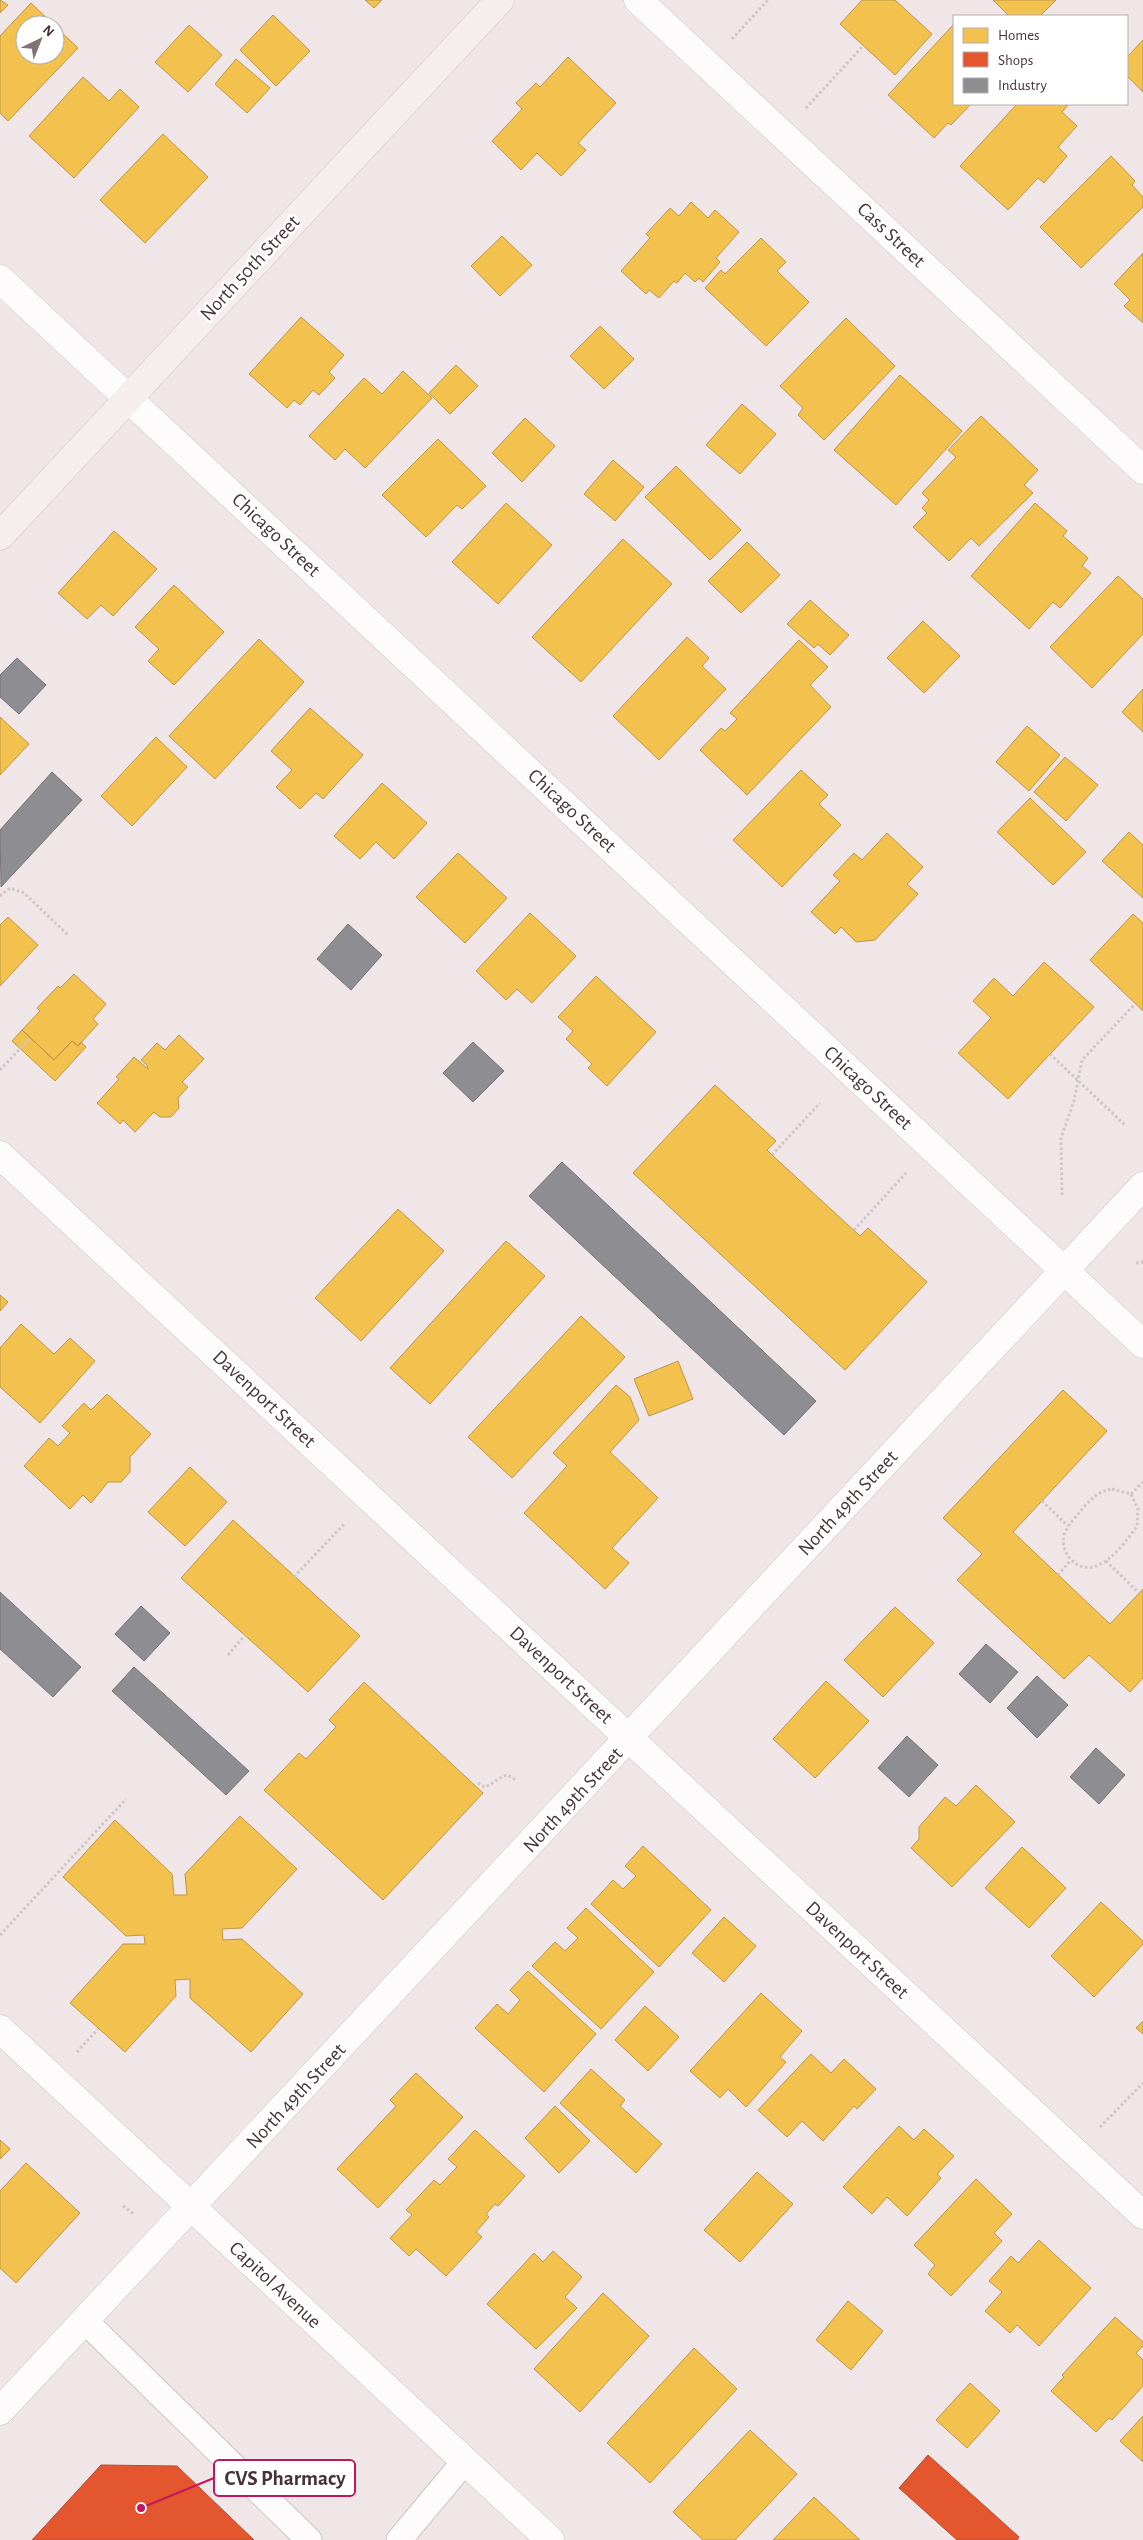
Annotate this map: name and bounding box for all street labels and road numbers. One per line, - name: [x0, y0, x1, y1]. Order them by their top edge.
- street label: Cass Street: [853, 199, 929, 272]
- street label: North 50th Street: [196, 211, 304, 324]
- street label: Chicago Street: [228, 489, 324, 581]
- street label: Chicago Street: [524, 765, 620, 857]
- street label: Chicago Street: [820, 1042, 916, 1134]
- street label: Davenport Street: [209, 1346, 320, 1452]
- street label: North 49th Street: [794, 1446, 902, 1559]
- street label: Davenport Street: [506, 1622, 617, 1728]
- street label: North 49th Street: [519, 1743, 627, 1856]
- street label: Davenport Street: [802, 1897, 913, 2003]
- street label: North 49th Street: [242, 2039, 350, 2152]
- street label: Capitol Avenue: [225, 2238, 325, 2332]

